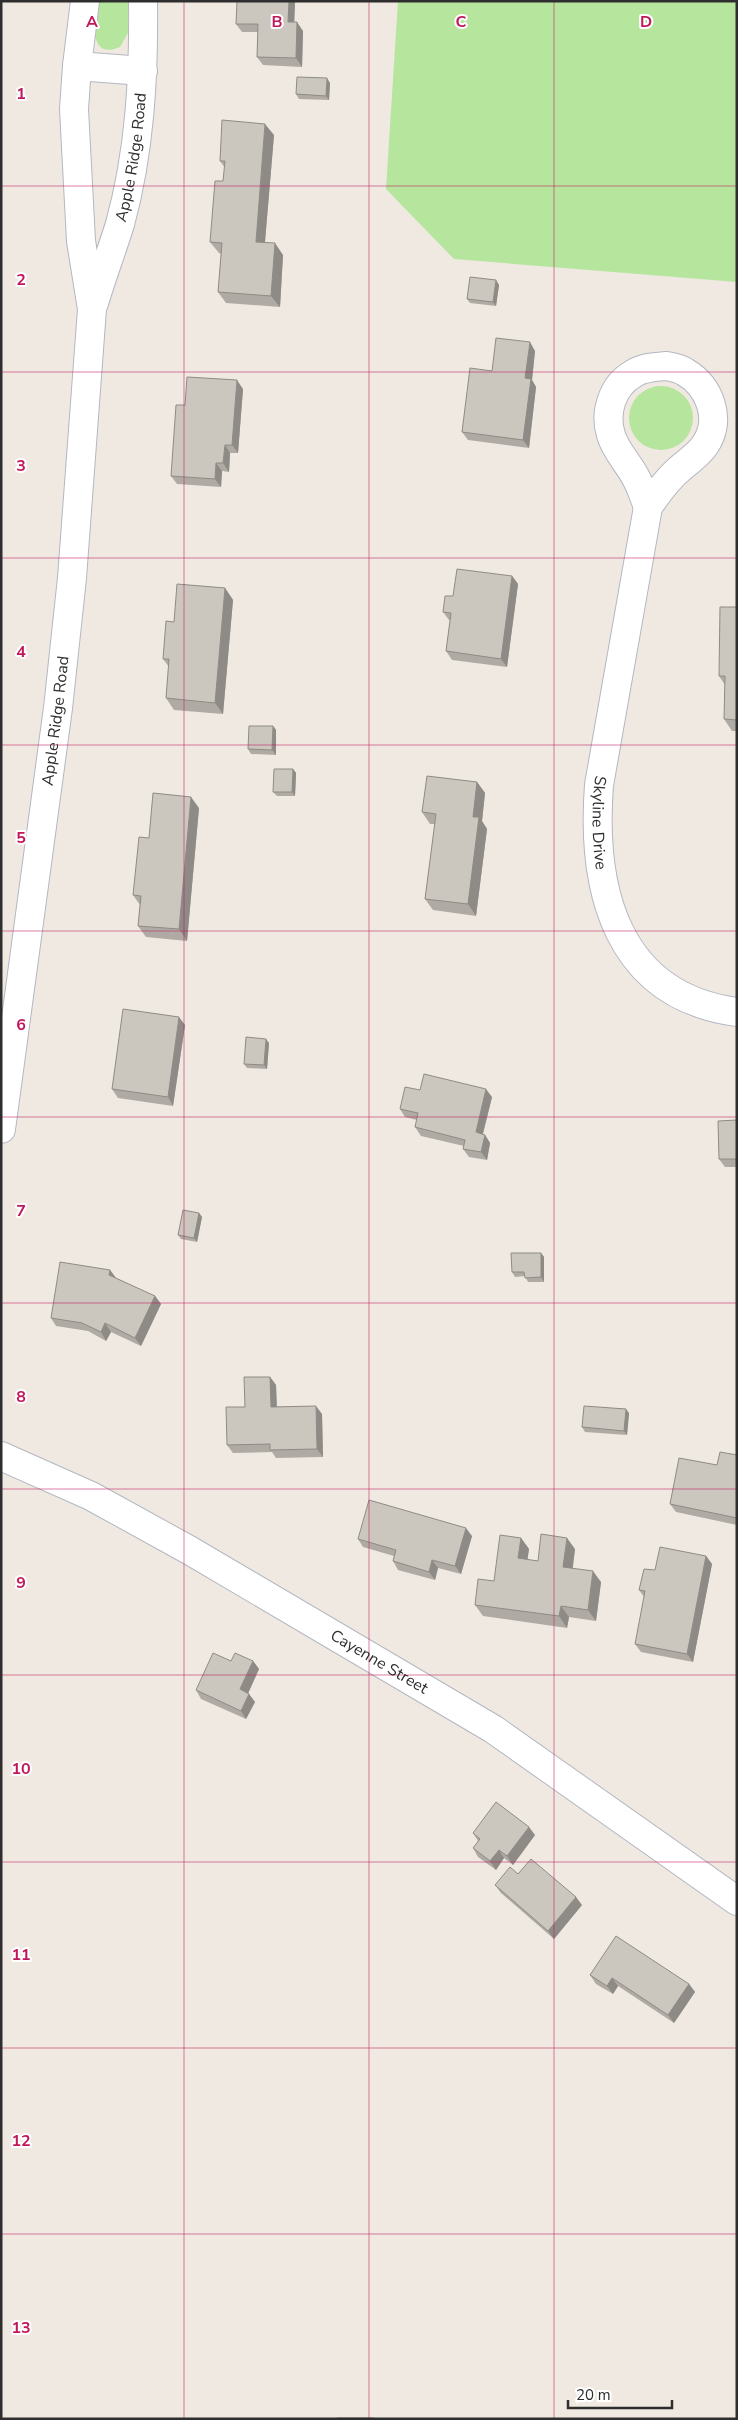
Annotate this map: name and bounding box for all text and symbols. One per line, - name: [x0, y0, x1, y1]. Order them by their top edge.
- text: A: [86, 11, 98, 33]
- text: B: [271, 11, 283, 33]
- text: C: [456, 11, 467, 33]
- text: D: [640, 11, 652, 33]
- text: 1: [16, 83, 26, 105]
- street label: Apple Ridge Road: [110, 92, 152, 224]
- text: 2: [16, 269, 26, 291]
- text: 3: [16, 455, 26, 477]
- text: 4: [16, 641, 26, 663]
- street label: Apple Ridge Road: [37, 655, 75, 787]
- street label: Skyline Drive: [587, 774, 612, 871]
- text: 5: [16, 827, 26, 849]
- text: 6: [16, 1014, 26, 1036]
- text: 7: [16, 1200, 26, 1222]
- text: 8: [16, 1386, 26, 1408]
- text: 9: [16, 1572, 26, 1594]
- street label: Cayenne Street: [326, 1625, 432, 1700]
- text: 10: [11, 1758, 31, 1780]
- text: 11: [11, 1944, 31, 1966]
- text: 12: [11, 2130, 31, 2152]
- text: 13: [11, 2317, 31, 2339]
- scale bar: [568, 2378, 672, 2410]
- text: 20 m: [576, 2385, 611, 2405]

